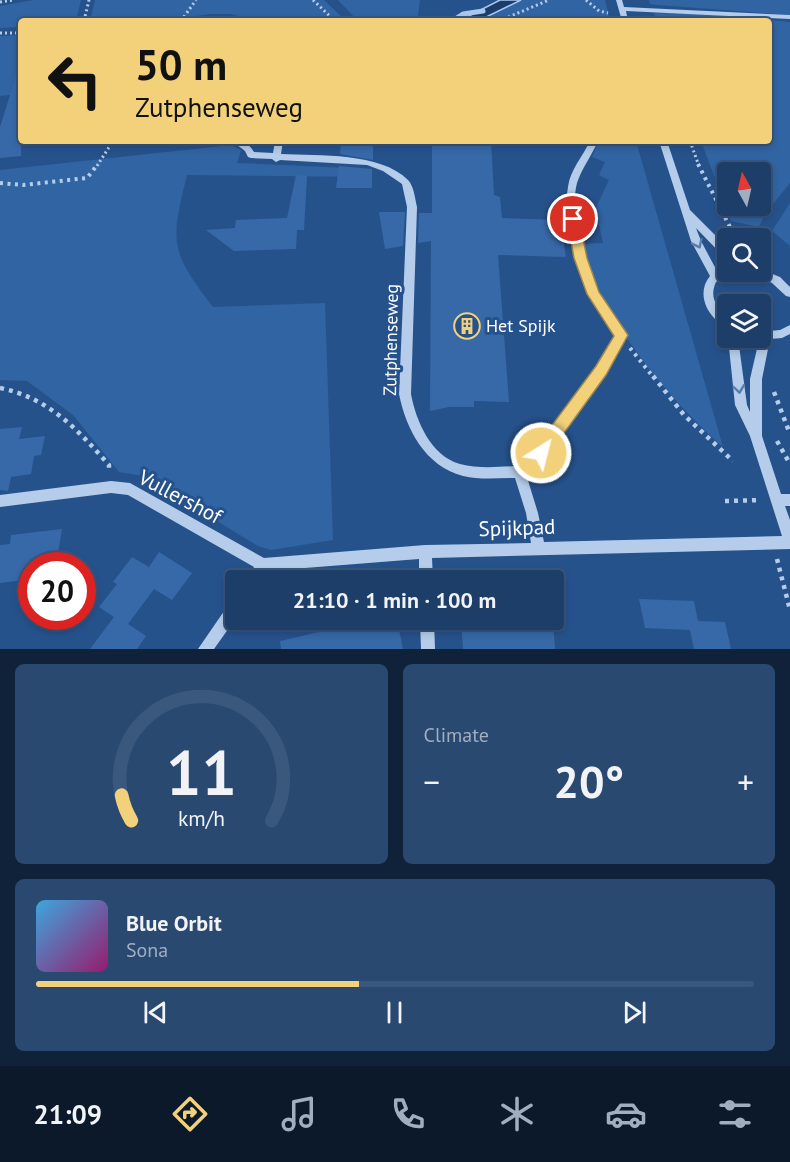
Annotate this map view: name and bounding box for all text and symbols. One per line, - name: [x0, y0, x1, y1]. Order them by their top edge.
- text: 50 m: [135, 37, 227, 92]
- icon: left: [36, 42, 114, 120]
- text: Zutphenseweg: [135, 90, 303, 124]
- north arrow: [717, 162, 771, 216]
- map controls: [717, 162, 771, 348]
- pin: [547, 193, 598, 244]
- icon: arrive: [556, 202, 589, 235]
- button: search: [717, 228, 771, 282]
- one-way arrow: [691, 238, 703, 249]
- street label: Zutphenseweg: [378, 284, 403, 396]
- button: layers: [717, 294, 771, 348]
- building icon: Het Spijk: [452, 311, 482, 341]
- place label: Het Spijk: [486, 314, 556, 337]
- one-way arrow: [732, 384, 744, 393]
- position arrow: [509, 421, 573, 485]
- street label: Vullershof: [133, 463, 228, 530]
- street label: Spijkpad: [478, 513, 556, 542]
- speed limit sign: 20: [18, 552, 96, 630]
- text: 21:10 · 1 min · 100 m: [293, 586, 496, 614]
- text: Climate: [424, 722, 489, 748]
- text: 11: [166, 731, 237, 812]
- text: 20°: [553, 752, 624, 810]
- text: −: [424, 760, 440, 803]
- text: +: [737, 760, 754, 803]
- text: km/h: [178, 804, 225, 832]
- text: Blue Orbit: [126, 909, 222, 937]
- text: Sona: [126, 937, 168, 963]
- icon: previous: [139, 996, 172, 1029]
- icon: pause: [378, 996, 411, 1029]
- icon: next: [618, 996, 651, 1029]
- icon: directions: [169, 1093, 211, 1135]
- icon: music: [278, 1093, 320, 1135]
- icon: phone: [387, 1093, 429, 1135]
- icon: climate: [496, 1093, 538, 1135]
- icon: car: [605, 1093, 647, 1135]
- icon: filters: [714, 1093, 756, 1135]
- text: 21:09: [34, 1097, 102, 1131]

